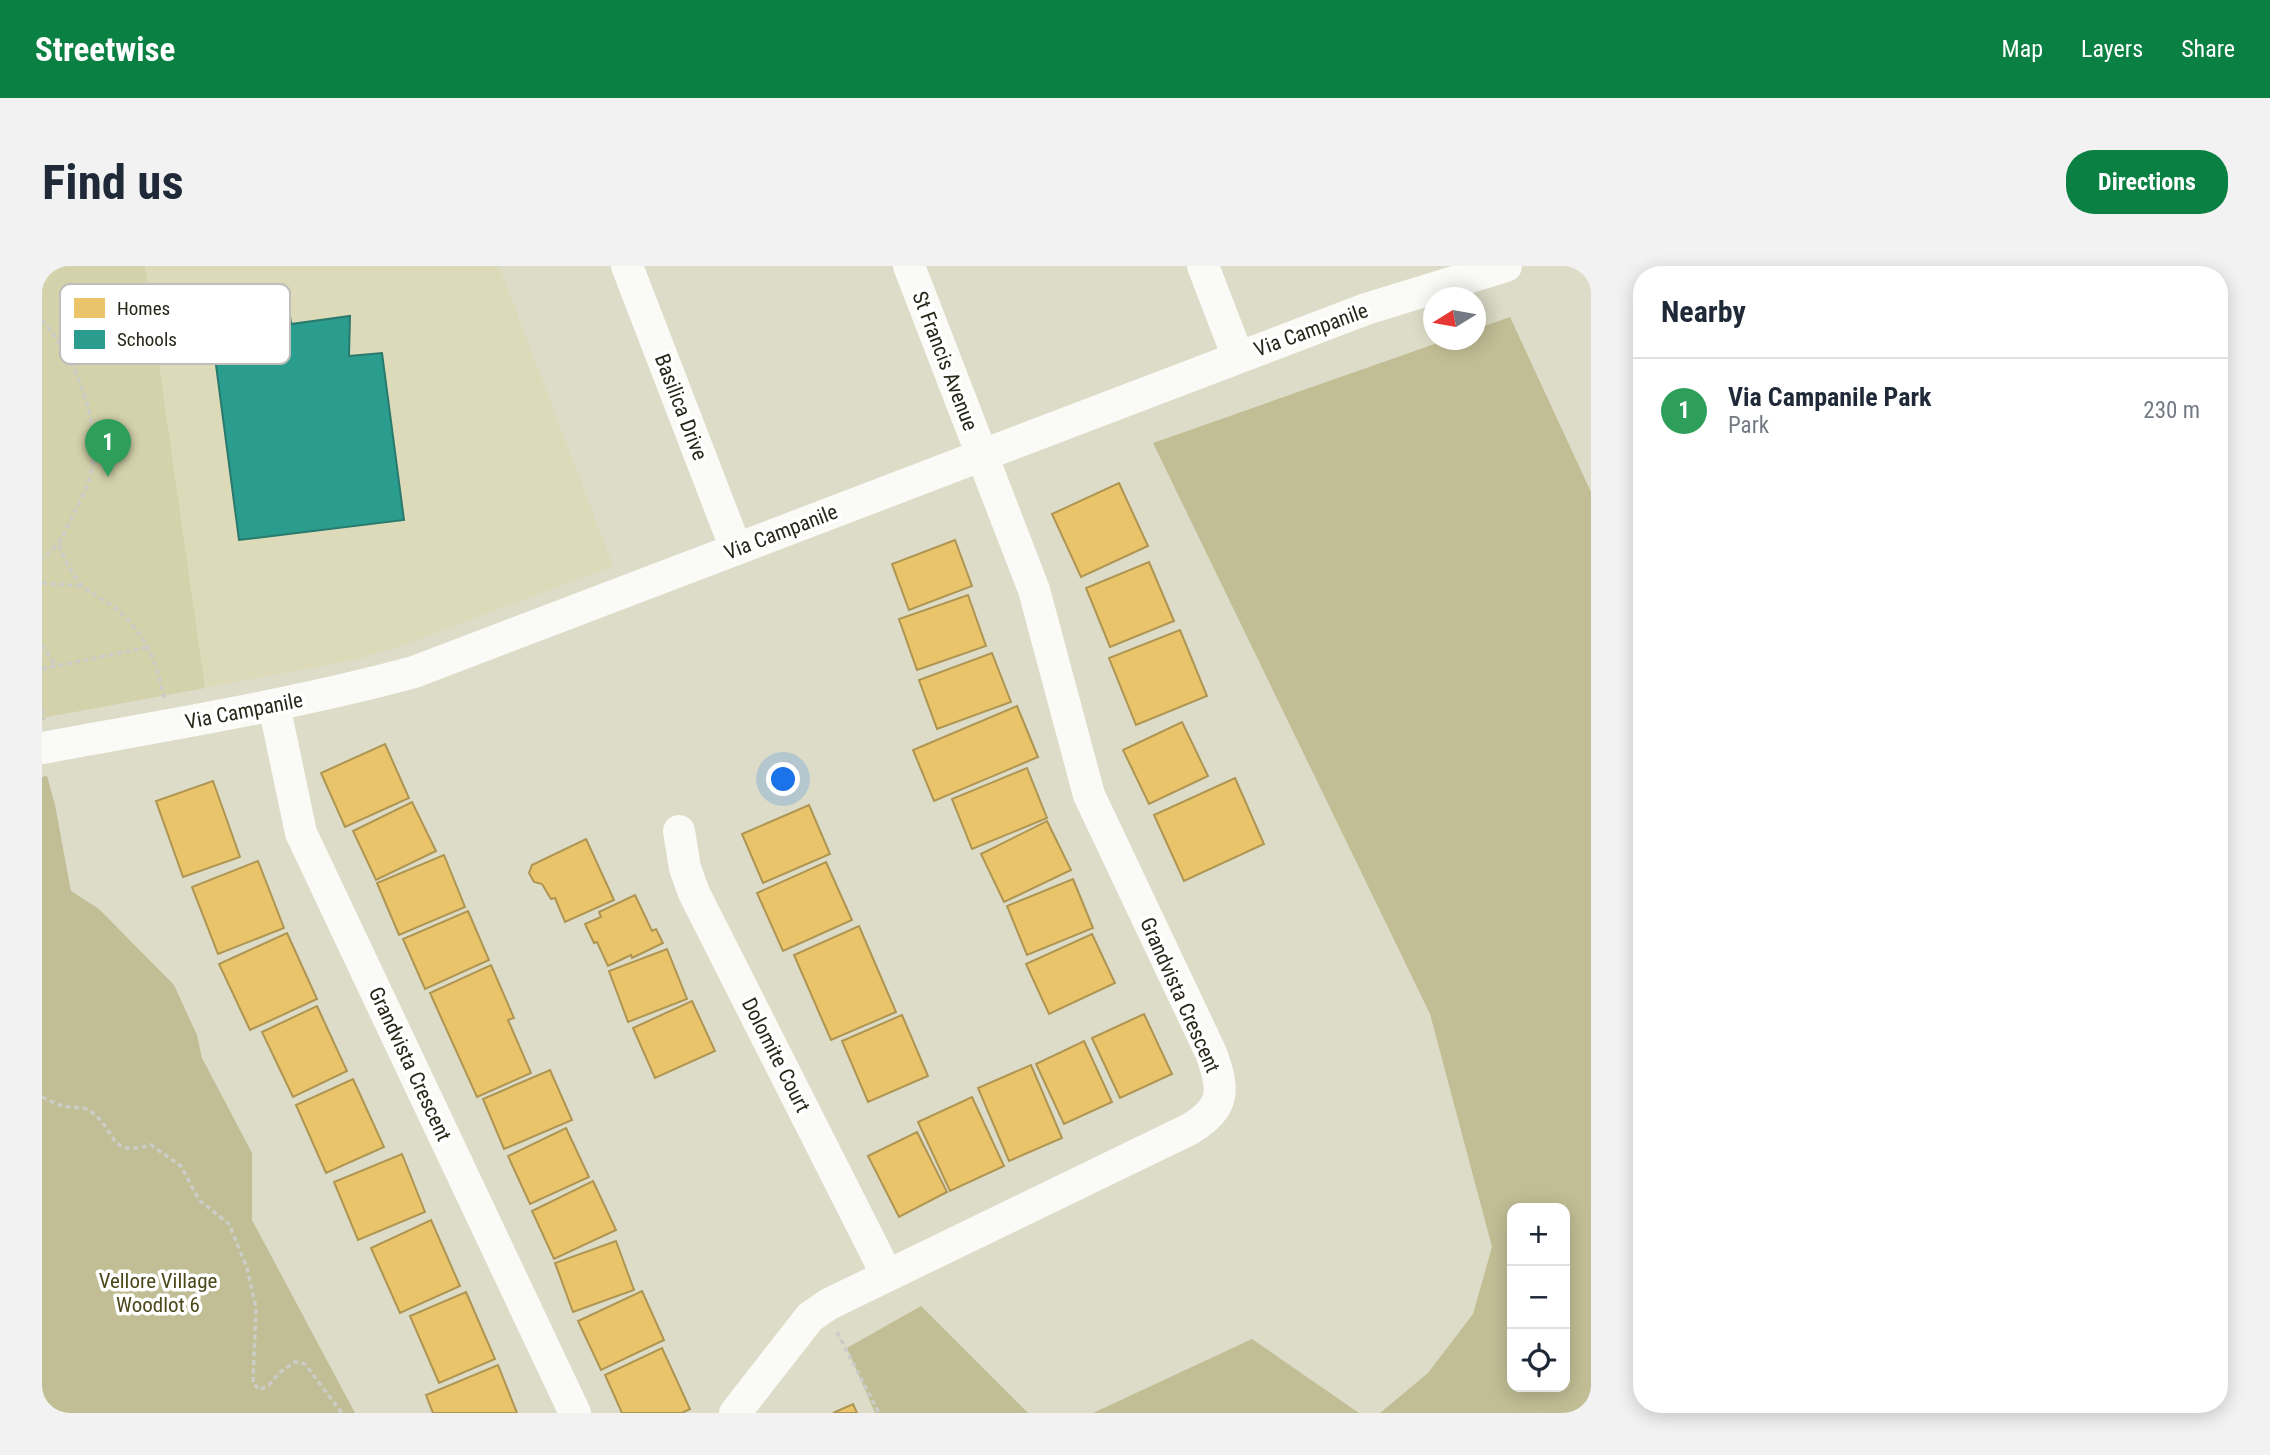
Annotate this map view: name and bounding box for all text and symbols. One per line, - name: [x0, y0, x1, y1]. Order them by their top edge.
- text: Streetwise: [35, 30, 175, 69]
- text: Map: [2002, 35, 2043, 63]
- text: Layers: [2081, 35, 2143, 63]
- text: Share: [2181, 35, 2235, 63]
- button: Directions: [2066, 150, 2228, 214]
- text: Find us: [42, 154, 184, 211]
- legend: [60, 284, 290, 364]
- north arrow: [1423, 287, 1486, 350]
- street label: St Francis Avenue: [907, 288, 983, 434]
- text: Nearby: [1661, 294, 1746, 329]
- text: Homes: [117, 297, 170, 320]
- street label: Via Campanile: [1251, 298, 1371, 362]
- text: Schools: [117, 328, 177, 351]
- street label: Basilica Drive: [650, 350, 712, 464]
- text: Via Campanile Park: [1728, 382, 1932, 412]
- text: 1: [1678, 397, 1690, 424]
- text: 230 m: [2143, 397, 2200, 424]
- text: Park: [1728, 412, 1769, 439]
- pin: 1: [85, 419, 131, 477]
- street label: Via Campanile: [721, 499, 841, 565]
- street label: Via Campanile: [183, 688, 305, 734]
- your location: [766, 762, 800, 796]
- street label: Grandvista Crescent: [1135, 914, 1225, 1076]
- street label: Grandvista Crescent: [364, 983, 456, 1145]
- street label: Dolomite Court: [737, 994, 815, 1116]
- map controls: [1507, 1203, 1570, 1392]
- button: +: [1507, 1203, 1570, 1266]
- button: −: [1507, 1266, 1570, 1329]
- park label: Vellore Village Woodlot 6: [99, 1269, 218, 1317]
- button: locate: [1507, 1329, 1570, 1392]

